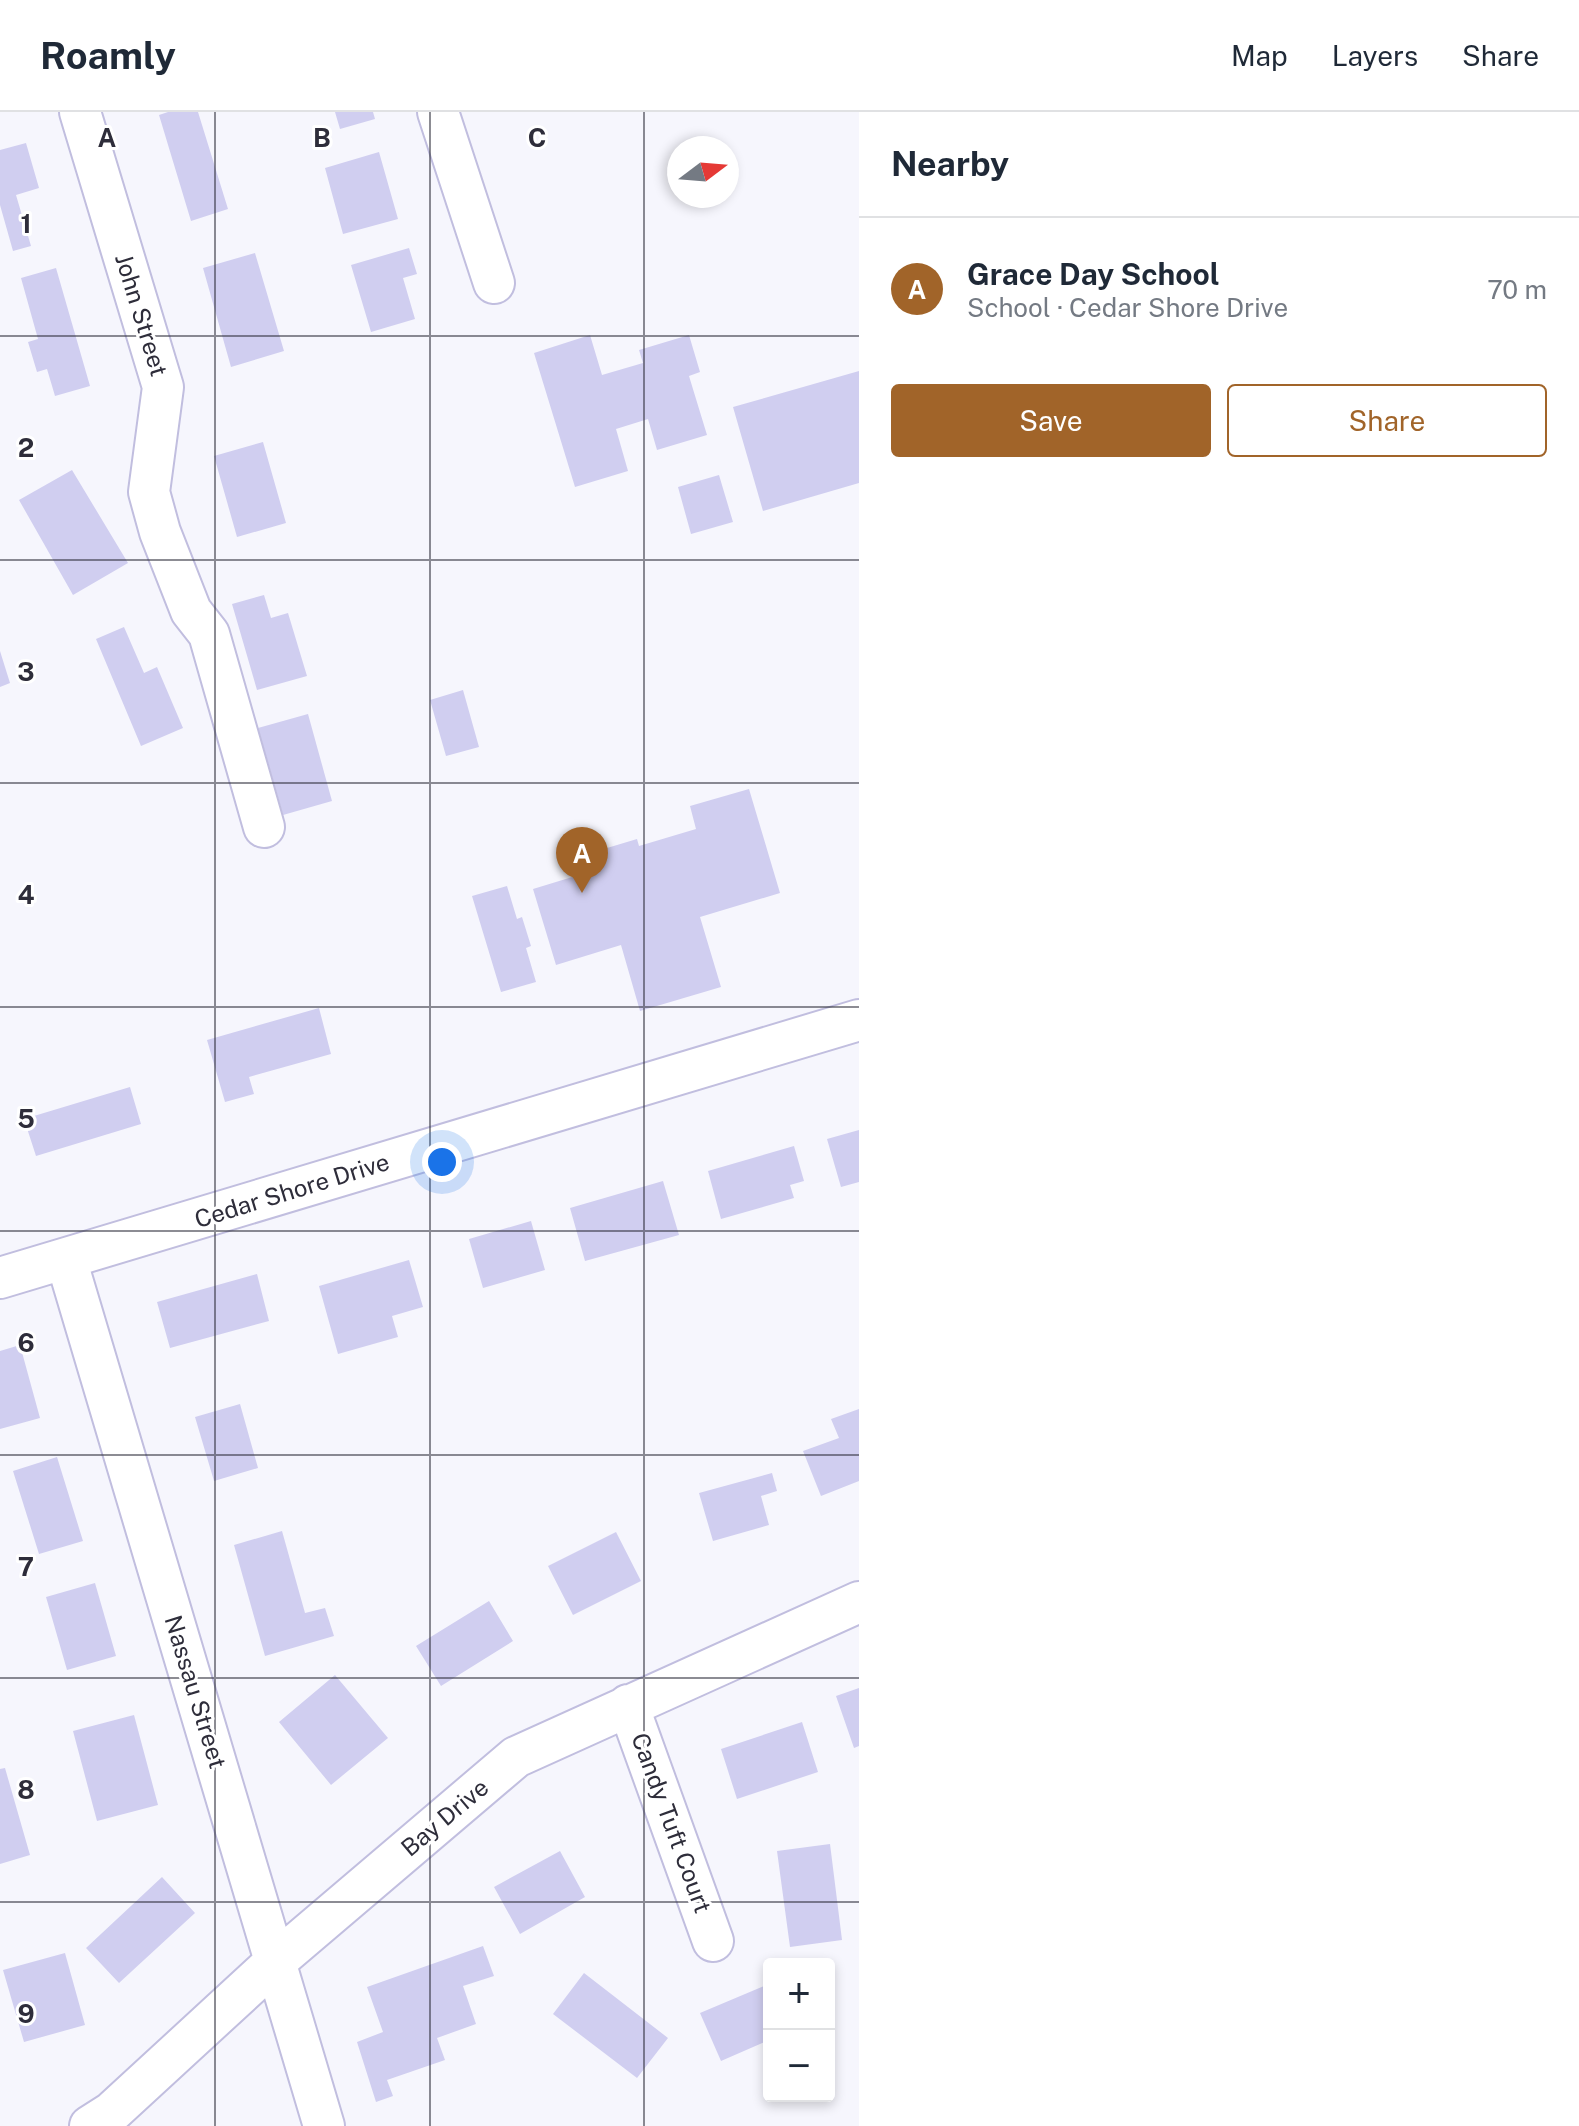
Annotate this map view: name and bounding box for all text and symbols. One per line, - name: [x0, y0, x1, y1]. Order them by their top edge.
- text: Roamly: [40, 33, 176, 78]
- text: Map: [1231, 39, 1288, 72]
- text: Layers: [1332, 39, 1418, 72]
- text: Share: [1462, 39, 1539, 72]
- text: A: [98, 122, 117, 153]
- text: B: [313, 122, 331, 153]
- text: C: [528, 122, 546, 153]
- north arrow: [667, 136, 739, 208]
- text: Nearby: [891, 144, 1009, 184]
- text: 1: [20, 208, 32, 239]
- street label: John Street: [110, 250, 174, 379]
- text: Grace Day School: [967, 256, 1220, 292]
- text: A: [908, 274, 926, 305]
- text: 70 m: [1487, 274, 1547, 305]
- text: School · Cedar Shore Drive: [967, 292, 1288, 323]
- button: Save: [891, 384, 1211, 457]
- button: Share: [1227, 384, 1547, 457]
- text: 2: [18, 432, 34, 463]
- text: 3: [17, 656, 35, 687]
- pin: A: [556, 827, 608, 893]
- text: 4: [17, 879, 35, 910]
- text: 5: [17, 1103, 35, 1134]
- your location: [422, 1142, 462, 1182]
- street label: Cedar Shore Drive: [191, 1147, 393, 1233]
- text: 6: [17, 1327, 35, 1358]
- text: 7: [18, 1551, 34, 1582]
- street label: Nassau Street: [159, 1612, 233, 1772]
- street label: Candy Tuft Court: [626, 1729, 718, 1917]
- street label: Bay Drive: [395, 1773, 494, 1862]
- text: 8: [17, 1774, 35, 1805]
- map controls: [763, 1958, 835, 2102]
- button: +: [763, 1958, 835, 2030]
- text: 9: [17, 1998, 35, 2029]
- button: −: [763, 2030, 835, 2102]

